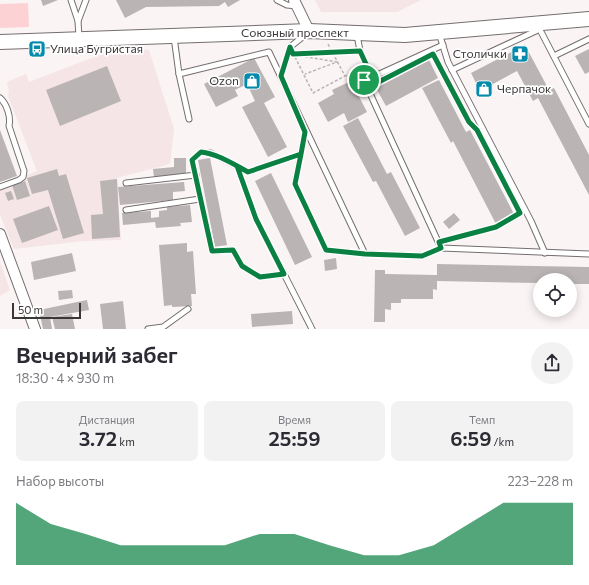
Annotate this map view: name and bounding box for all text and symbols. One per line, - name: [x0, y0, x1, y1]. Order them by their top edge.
- street label: Союзный проспект: [241, 25, 349, 39]
- bus stop icon: Улица Бугристая: [27, 39, 47, 59]
- place label: Улица Бугристая: [50, 41, 143, 55]
- pharmacy icon: Столички: [510, 44, 530, 64]
- place label: Столички: [453, 46, 507, 60]
- pin: [347, 63, 381, 97]
- icon: arrive: [353, 69, 375, 91]
- shop icon: Ozon: [242, 71, 262, 91]
- place label: Ozon: [209, 73, 239, 87]
- shop icon: Черпачок: [474, 79, 494, 99]
- place label: Черпачок: [497, 81, 552, 95]
- map controls: [533, 273, 577, 317]
- button: locate: [533, 273, 577, 317]
- scale bar: [12, 301, 81, 320]
- text: 50 m: [18, 303, 43, 316]
- text: Вечерний забег: [16, 341, 178, 368]
- button: share: [531, 342, 573, 384]
- text: 18:30 · 4 × 930 m: [16, 370, 114, 386]
- text: Дистанция: [79, 413, 135, 426]
- text: Время: [278, 413, 311, 426]
- text: Темп: [469, 413, 495, 426]
- text: 3.72: [79, 426, 117, 450]
- text: 25:59: [269, 426, 320, 450]
- text: 6:59: [450, 426, 492, 450]
- text: km: [117, 435, 135, 448]
- text: /km: [492, 435, 514, 448]
- text: Набор высоты: [16, 473, 104, 489]
- text: 223–228 m: [507, 473, 573, 489]

